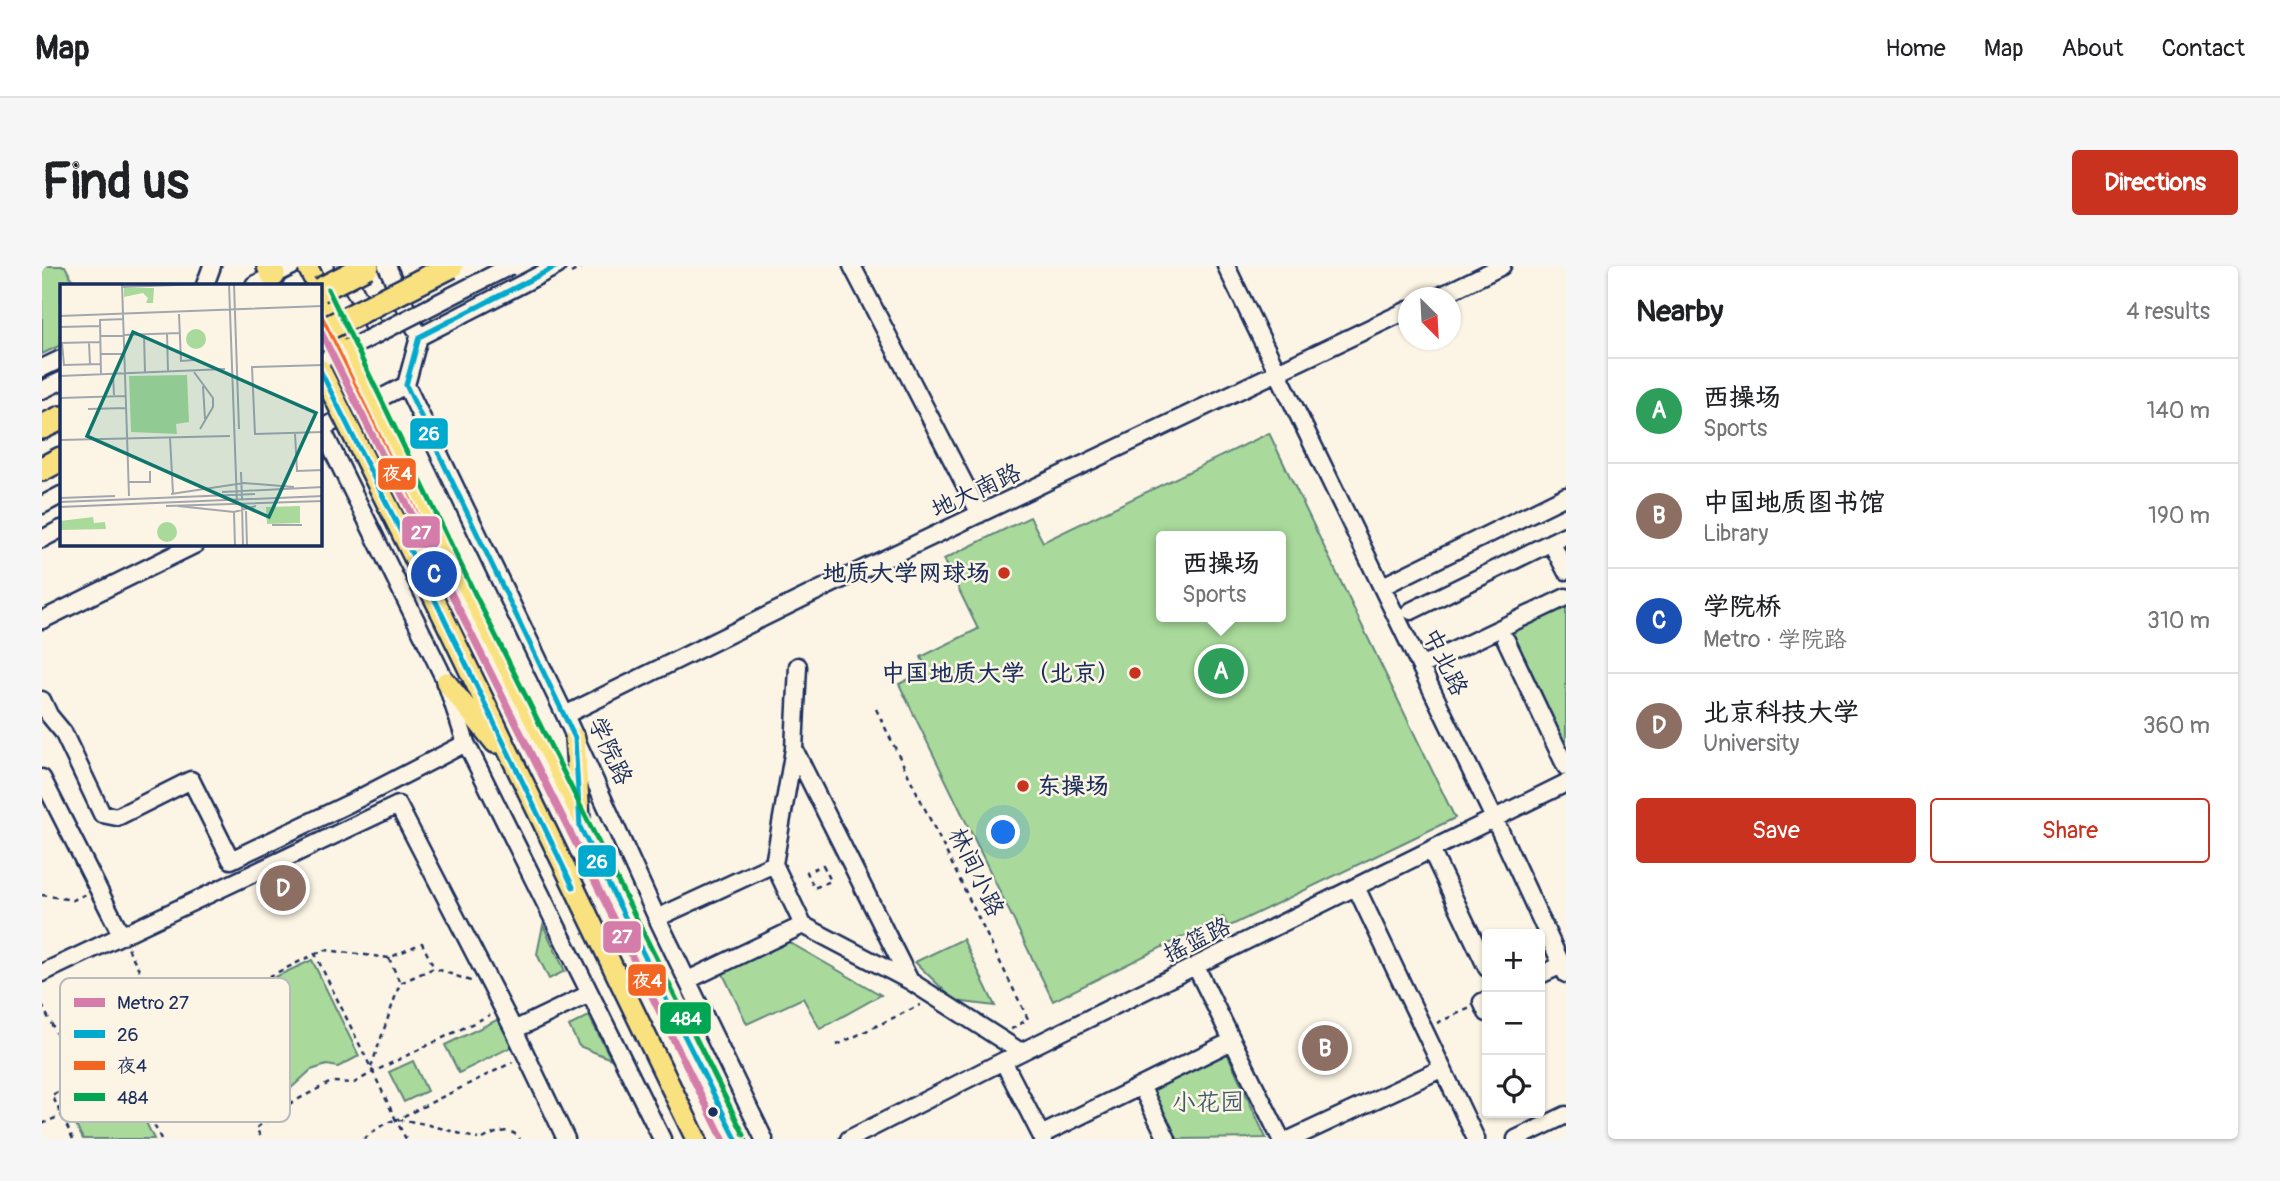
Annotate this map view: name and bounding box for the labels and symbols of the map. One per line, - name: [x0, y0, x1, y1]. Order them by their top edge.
- inset map: [60, 284, 322, 546]
- north arrow: [1398, 287, 1461, 350]
- line badge: 26: [409, 417, 449, 450]
- text: 26: [418, 422, 440, 446]
- line badge: 夜4: [377, 457, 417, 491]
- street label: 地大南路: [926, 458, 1026, 524]
- text: 夜4: [382, 462, 412, 486]
- line badge: 27: [401, 515, 441, 549]
- text: 27: [411, 521, 432, 545]
- pin: C: [411, 548, 457, 600]
- place label: 地质大学网球场: [822, 559, 990, 588]
- marker: 地质大学网球场: [996, 565, 1012, 581]
- street label: 中北路: [1416, 623, 1474, 701]
- pin: A: [1198, 645, 1244, 697]
- place label: 中国地质大学（北京）: [881, 659, 1121, 688]
- marker: 中国地质大学（北京）: [1127, 665, 1143, 681]
- street label: 学院路: [582, 712, 638, 790]
- place label: 东操场: [1037, 772, 1109, 801]
- marker: 东操场: [1015, 778, 1031, 794]
- your location: [986, 815, 1020, 849]
- street label: 林间小路: [942, 823, 1010, 921]
- line badge: 26: [577, 844, 617, 878]
- text: 26: [586, 850, 608, 874]
- pin: D: [260, 862, 306, 914]
- street label: 摇篮路: [1158, 911, 1236, 969]
- line badge: 27: [602, 920, 642, 954]
- text: 27: [612, 925, 633, 949]
- line badge: 夜4: [627, 963, 667, 997]
- text: 夜4: [632, 969, 662, 993]
- legend: [60, 978, 290, 1122]
- text: Metro 27: [117, 991, 189, 1015]
- line badge: 484: [659, 1001, 712, 1035]
- text: 484: [670, 1007, 702, 1031]
- pin: B: [1302, 1022, 1348, 1074]
- text: 26: [117, 1023, 139, 1047]
- text: 夜4: [117, 1054, 147, 1078]
- text: 484: [117, 1086, 149, 1110]
- park label: 小花园: [1172, 1088, 1244, 1117]
- unlabelled marker: [706, 1105, 720, 1119]

